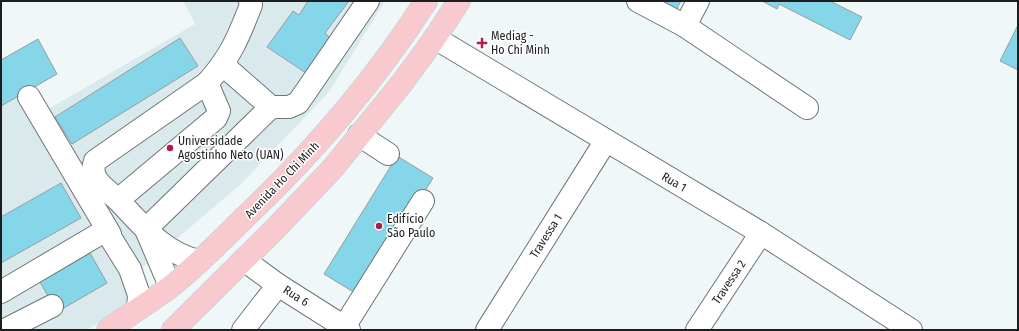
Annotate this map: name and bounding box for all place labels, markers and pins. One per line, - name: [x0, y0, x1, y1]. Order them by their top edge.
- place label: Mediag - Ho Chi Minh: [491, 29, 550, 57]
- marker: Mediag - Ho Chi Minh: [476, 37, 488, 49]
- place label: Universidade Agostinho Neto (UAN): [178, 134, 284, 162]
- marker: Universidade Agostinho Neto (UAN): [165, 143, 175, 153]
- place label: Edifício São Paulo: [387, 212, 435, 240]
- marker: Edifício São Paulo: [374, 221, 384, 231]

